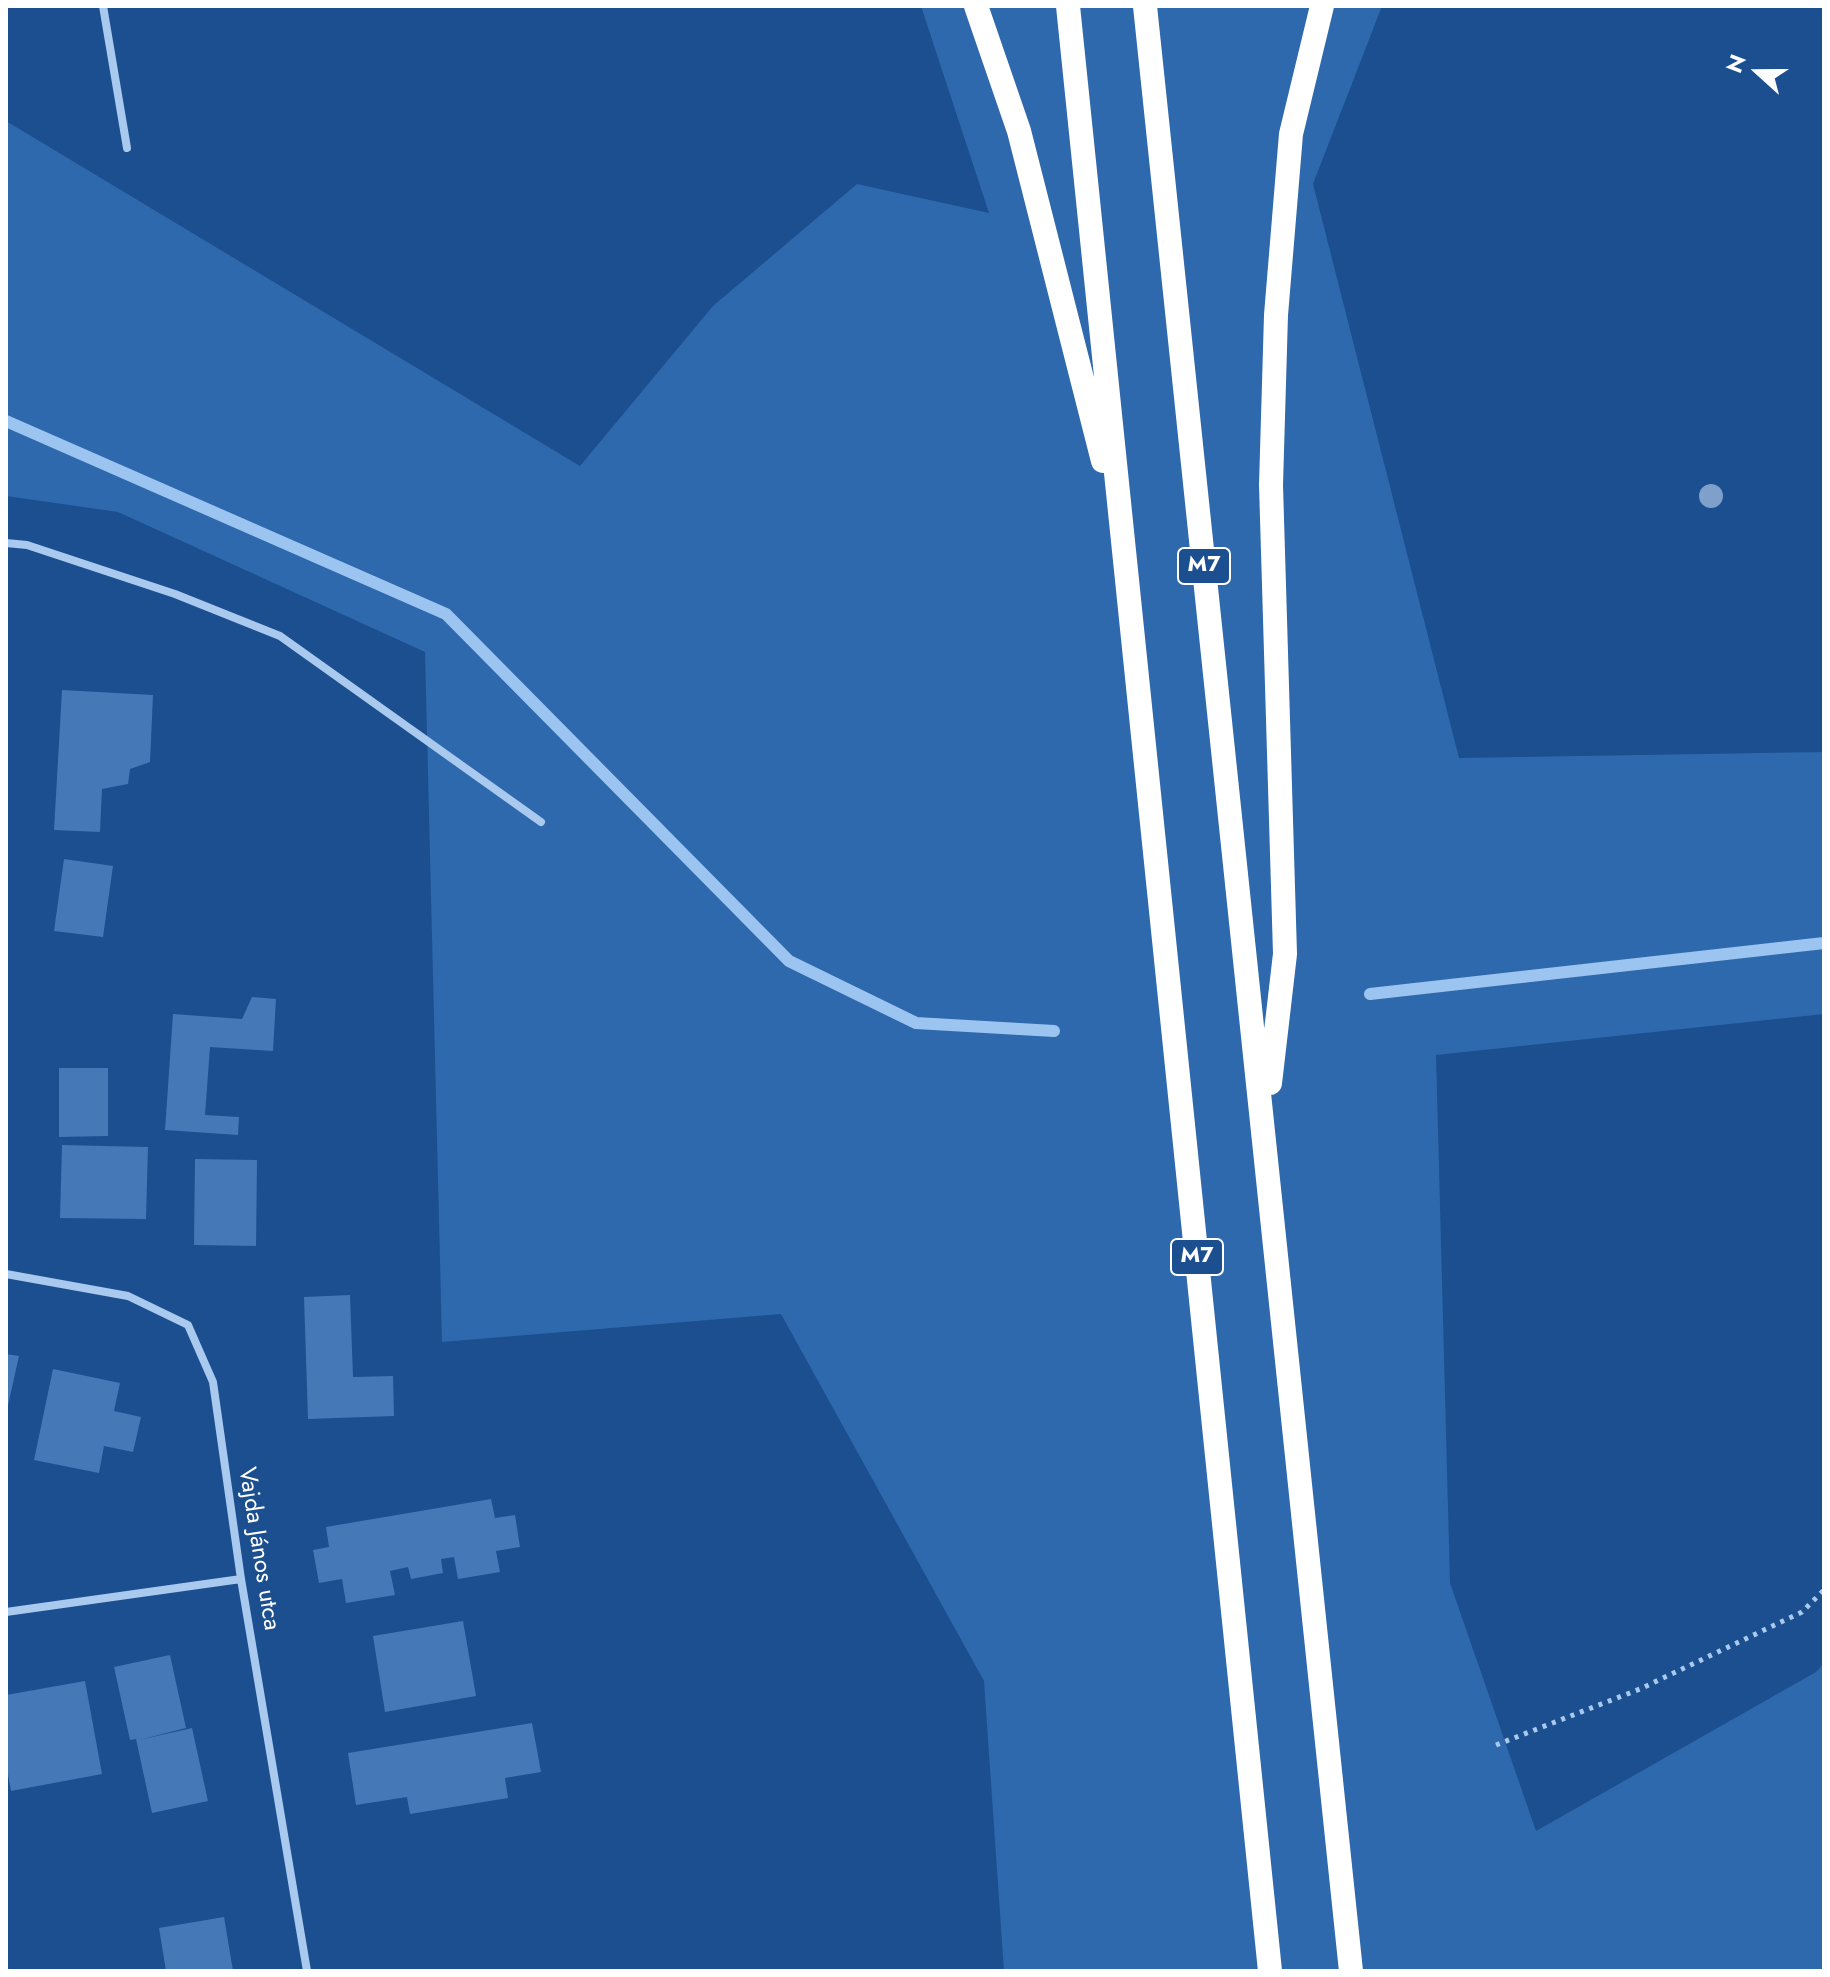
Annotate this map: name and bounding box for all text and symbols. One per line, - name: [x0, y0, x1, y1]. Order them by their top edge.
- north arrow: [1718, 32, 1798, 112]
- text: N: [1718, 50, 1754, 77]
- road number: M7: [1178, 548, 1230, 584]
- road number: M7: [1171, 1239, 1223, 1275]
- street label: Vajda János utca: [231, 1465, 285, 1633]

